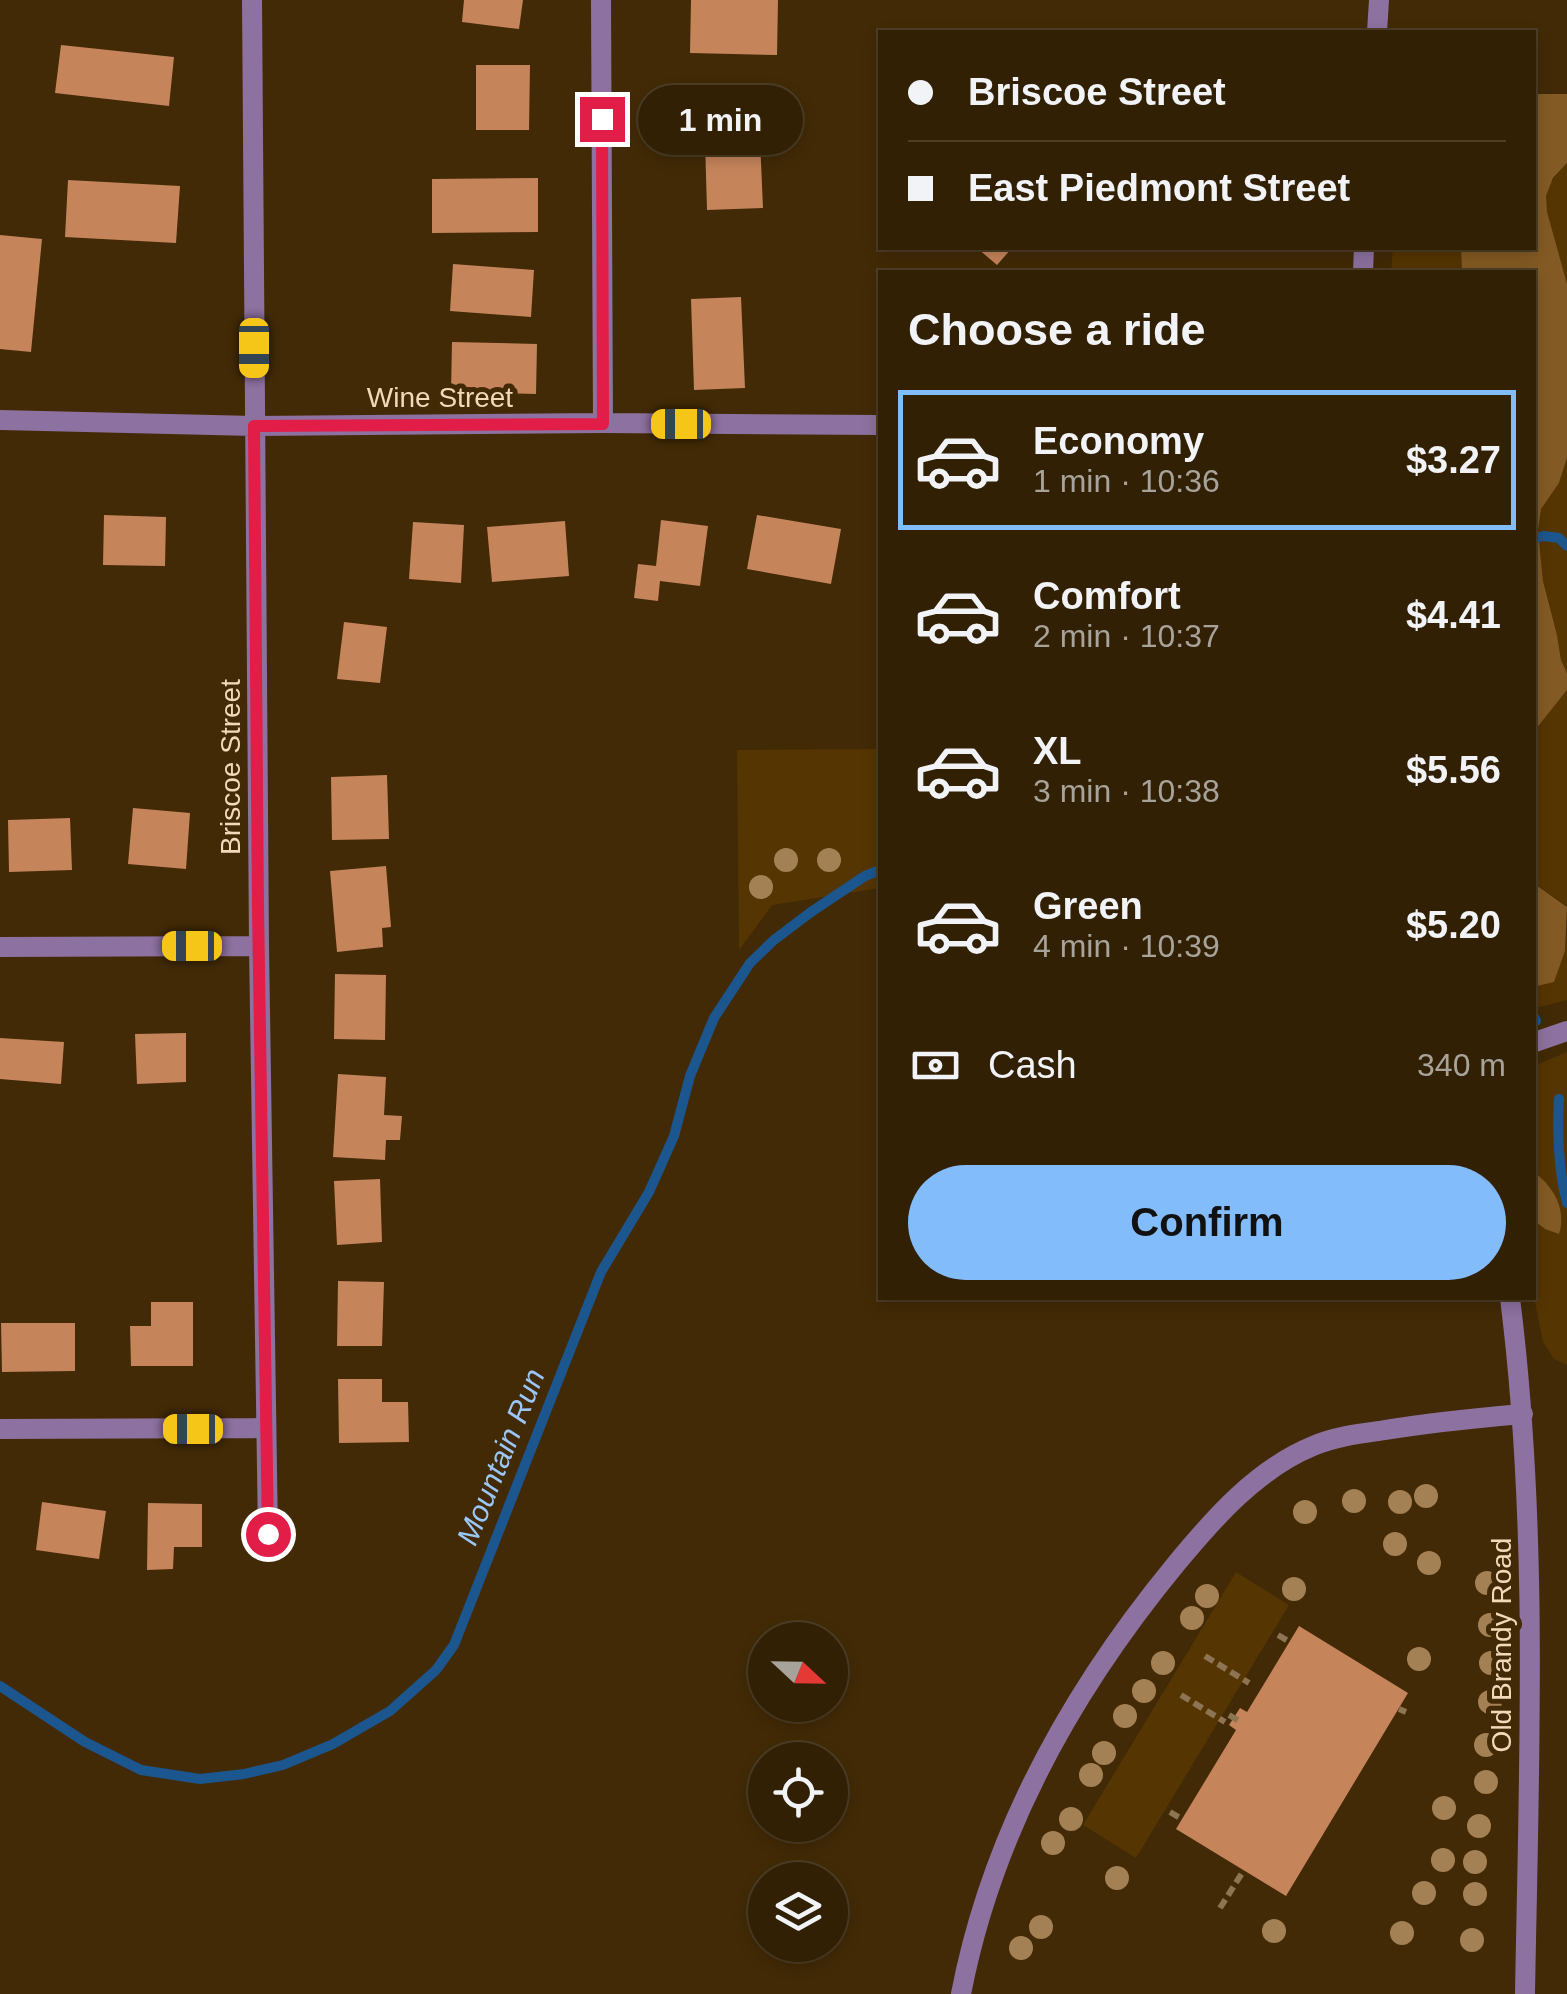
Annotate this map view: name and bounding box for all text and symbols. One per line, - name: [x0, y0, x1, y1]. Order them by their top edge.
- text: Briscoe Street: [968, 71, 1226, 113]
- callout: 1 min: [637, 84, 802, 154]
- route end: [580, 97, 625, 142]
- text: 1 min: [679, 102, 762, 138]
- text: East Piedmont Street: [968, 167, 1350, 209]
- text: Choose a ride: [908, 304, 1206, 355]
- car: [239, 318, 269, 378]
- street label: Wine Street: [367, 382, 513, 413]
- car: [651, 409, 711, 439]
- icon: car: [913, 415, 1003, 505]
- text: Economy: [1033, 420, 1204, 462]
- text: $3.27: [1406, 439, 1501, 481]
- text: 1 min · 10:36: [1033, 463, 1220, 499]
- icon: car: [913, 570, 1003, 660]
- text: Comfort: [1033, 575, 1181, 617]
- text: $4.41: [1406, 594, 1501, 636]
- text: 2 min · 10:37: [1033, 618, 1220, 654]
- street label: Briscoe Street: [215, 679, 246, 855]
- icon: car: [913, 725, 1003, 815]
- text: XL: [1033, 730, 1082, 772]
- text: $5.56: [1406, 749, 1501, 791]
- text: 3 min · 10:38: [1033, 773, 1220, 809]
- icon: car: [913, 880, 1003, 970]
- text: Green: [1033, 885, 1143, 927]
- text: $5.20: [1406, 904, 1501, 946]
- text: 4 min · 10:39: [1033, 928, 1220, 964]
- car: [162, 931, 222, 961]
- icon: cash: [908, 1038, 963, 1093]
- text: Cash: [988, 1044, 1077, 1086]
- text: 340 m: [1417, 1047, 1506, 1083]
- button: Confirm: [908, 1165, 1506, 1280]
- water label: Mountain Run: [450, 1364, 551, 1550]
- car: [163, 1414, 223, 1444]
- route start: [246, 1512, 291, 1557]
- street label: Old Brandy Road: [1486, 1538, 1517, 1752]
- north arrow: [748, 1622, 848, 1722]
- map controls: [748, 1622, 848, 1962]
- button: locate: [748, 1742, 848, 1842]
- button: layers: [748, 1862, 848, 1962]

